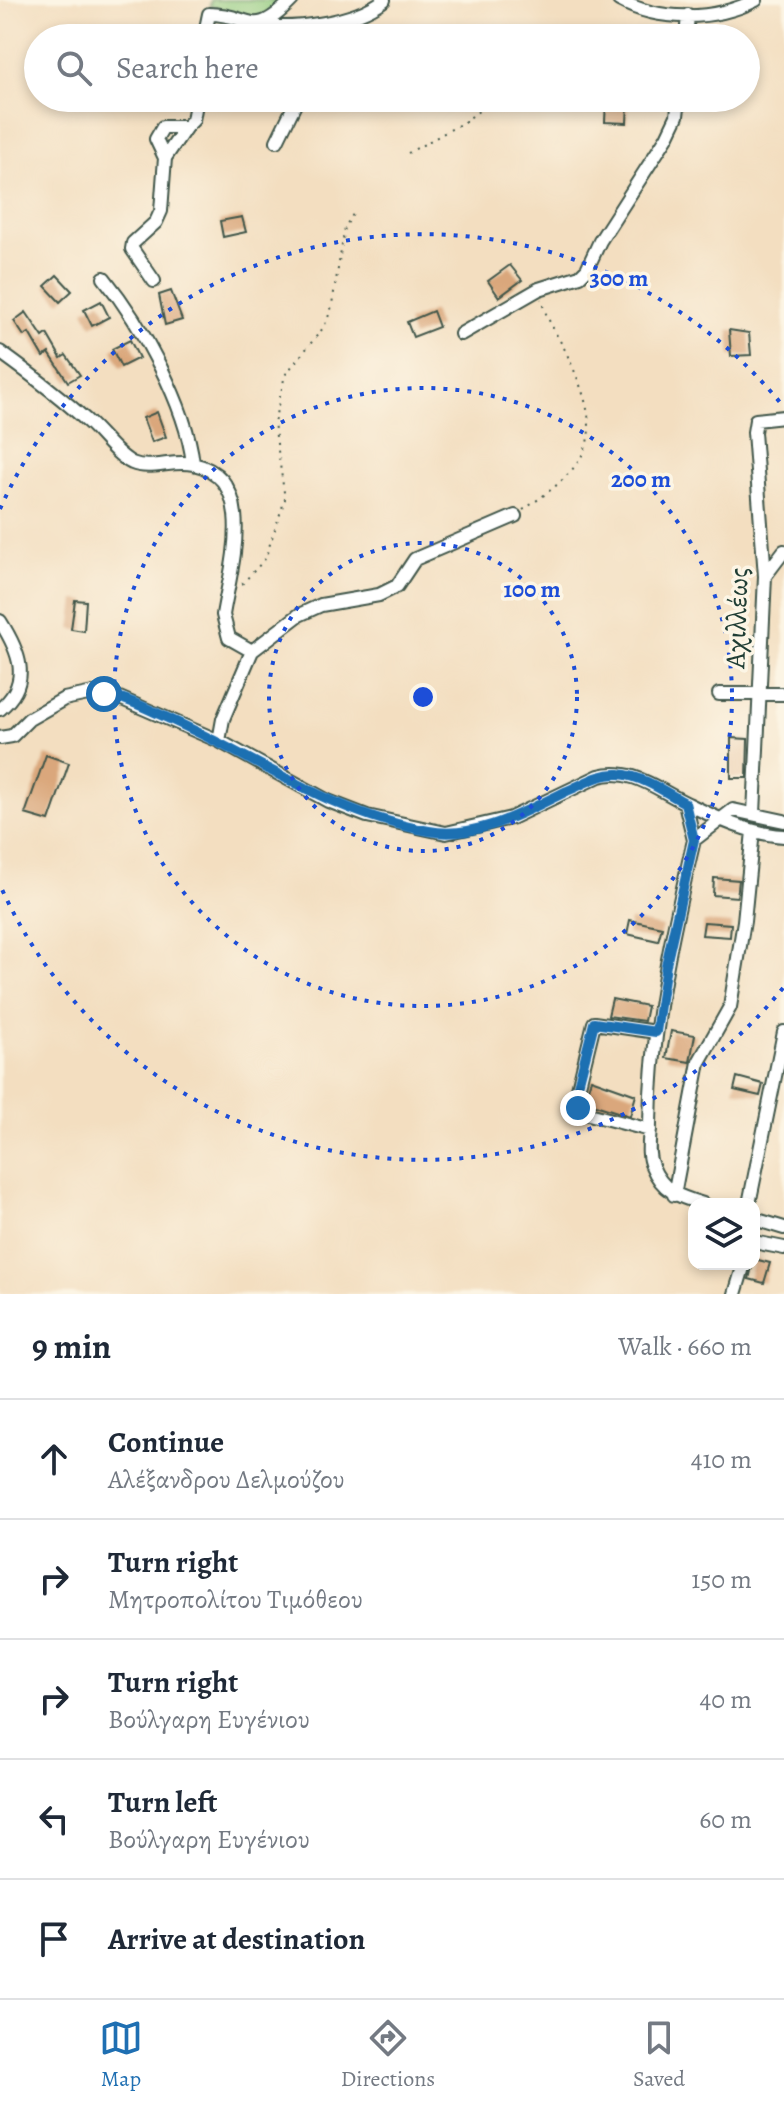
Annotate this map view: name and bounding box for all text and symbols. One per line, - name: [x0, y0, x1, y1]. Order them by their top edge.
- search box: [24, 24, 760, 112]
- icon: search: [52, 46, 96, 90]
- text: Search here: [116, 48, 259, 88]
- text: 300 m: [590, 262, 648, 294]
- text: 200 m: [611, 463, 671, 495]
- street label: Αχιλλέως: [716, 567, 758, 670]
- text: 100 m: [503, 573, 561, 605]
- route start: [86, 676, 122, 712]
- centre of rings: [409, 683, 437, 711]
- route end: [560, 1090, 596, 1126]
- map controls: [688, 1198, 760, 1270]
- button: layers: [688, 1198, 760, 1270]
- text: 9 min: [32, 1323, 111, 1370]
- text: Walk · 660 m: [618, 1329, 752, 1364]
- text: Continue: [108, 1422, 224, 1462]
- icon: ahead: [32, 1437, 76, 1481]
- text: 410 m: [691, 1442, 752, 1477]
- text: Αλέξανδρου Δελμούζου: [108, 1462, 345, 1497]
- text: Turn right: [108, 1542, 238, 1582]
- icon: right: [32, 1557, 76, 1601]
- text: 150 m: [691, 1562, 752, 1597]
- text: Μητροπολίτου Τιμόθεου: [108, 1582, 363, 1617]
- text: Turn right: [108, 1662, 238, 1702]
- icon: right: [32, 1677, 76, 1721]
- text: 40 m: [700, 1682, 752, 1717]
- text: Βούλγαρη Ευγένιου: [108, 1702, 310, 1737]
- text: Turn left: [108, 1782, 217, 1822]
- icon: left: [32, 1797, 76, 1841]
- text: 60 m: [699, 1802, 752, 1837]
- text: Βούλγαρη Ευγένιου: [108, 1822, 310, 1857]
- icon: arrive: [32, 1917, 76, 1961]
- text: Arrive at destination: [108, 1919, 365, 1959]
- tab: Map: [99, 2016, 143, 2094]
- tab: Directions: [341, 2016, 435, 2094]
- tab: Saved: [633, 2016, 685, 2094]

